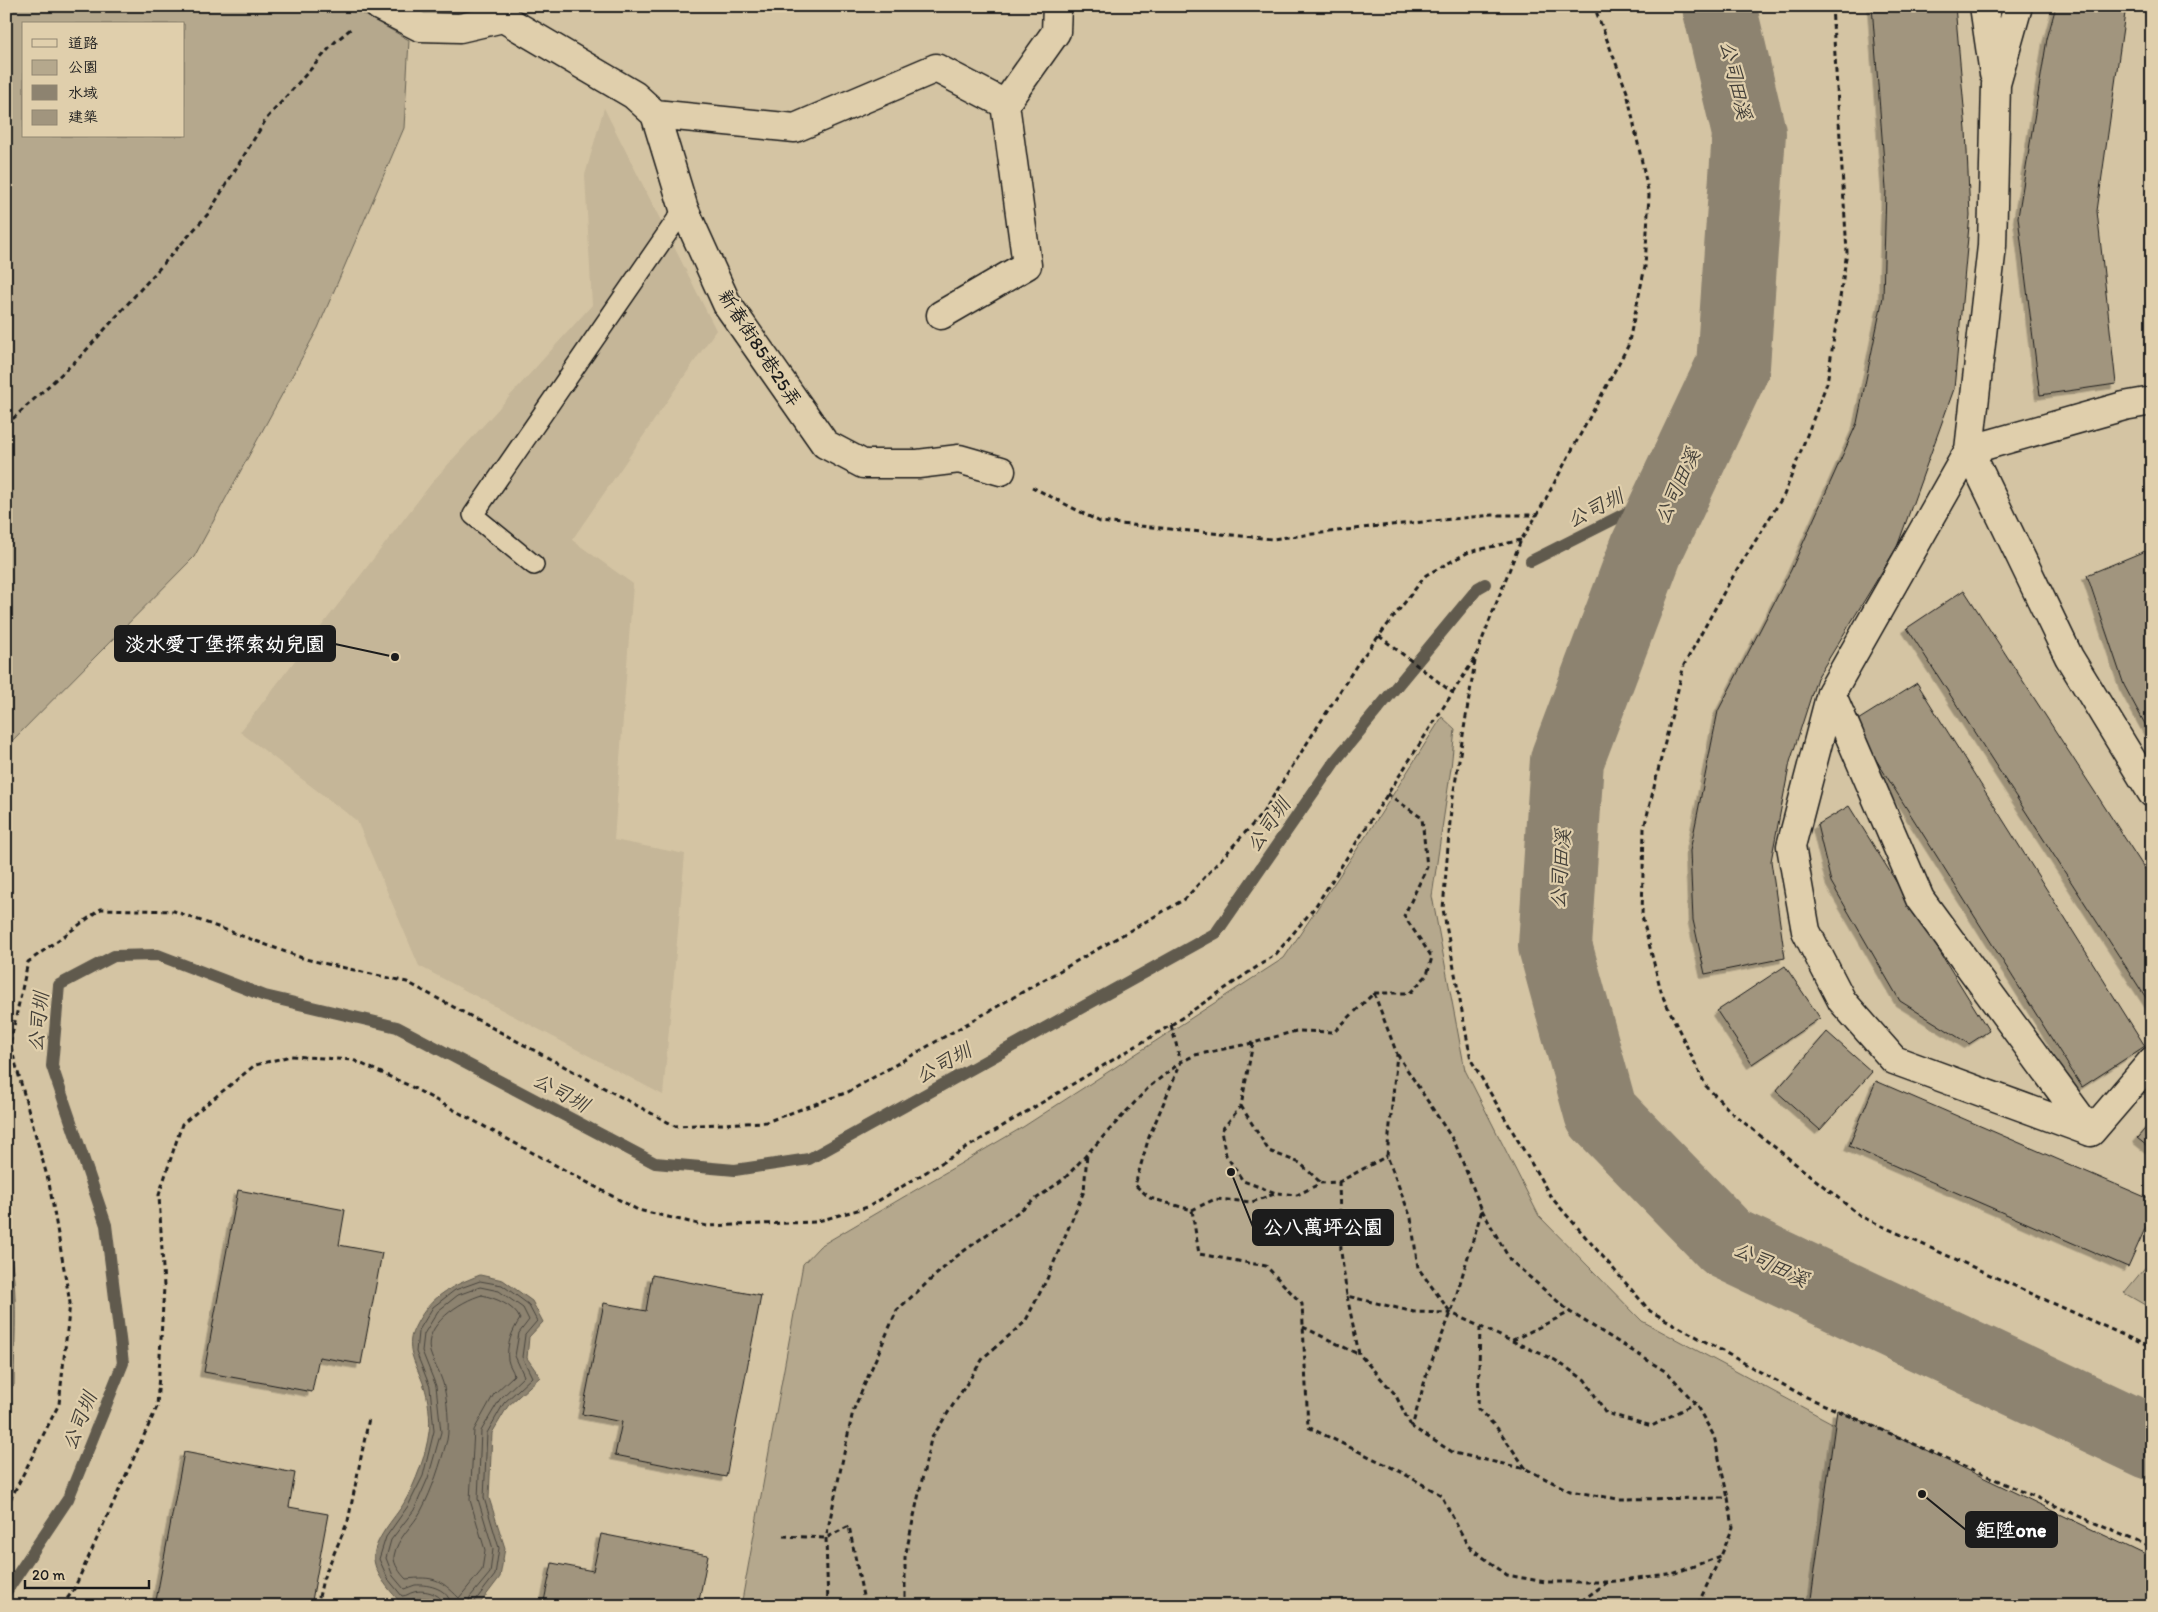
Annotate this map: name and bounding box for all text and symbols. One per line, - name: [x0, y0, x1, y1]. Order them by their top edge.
- legend: [22, 22, 185, 138]
- text: 道路: [68, 34, 98, 52]
- water label: 公司田溪: [1715, 38, 1757, 123]
- text: 公園: [68, 58, 98, 76]
- text: 水域: [68, 84, 98, 102]
- text: 建築: [68, 108, 98, 126]
- street label: 新春街85巷25弄: [713, 285, 807, 411]
- water label: 公司田溪: [1649, 444, 1705, 527]
- water label: 公司圳: [1563, 483, 1629, 532]
- callout: 淡水愛丁堡探索幼兒園: [115, 626, 335, 661]
- text: 淡水愛丁堡探索幼兒園: [125, 632, 325, 656]
- water label: 公司圳: [1241, 792, 1296, 856]
- water label: 公司田溪: [1545, 827, 1575, 910]
- water label: 公司圳: [23, 989, 53, 1053]
- water label: 公司圳: [911, 1037, 977, 1088]
- water label: 公司圳: [529, 1067, 595, 1118]
- callout: 公八萬坪公園: [1253, 1210, 1393, 1245]
- text: 公八萬坪公園: [1263, 1215, 1383, 1239]
- water label: 公司田溪: [1730, 1236, 1813, 1292]
- water label: 公司圳: [57, 1387, 102, 1453]
- callout: 鉅陞one: [1966, 1512, 2057, 1547]
- text: 鉅陞one: [1975, 1518, 2047, 1542]
- scale bar: [25, 1557, 149, 1589]
- text: 20 m: [32, 1566, 66, 1584]

